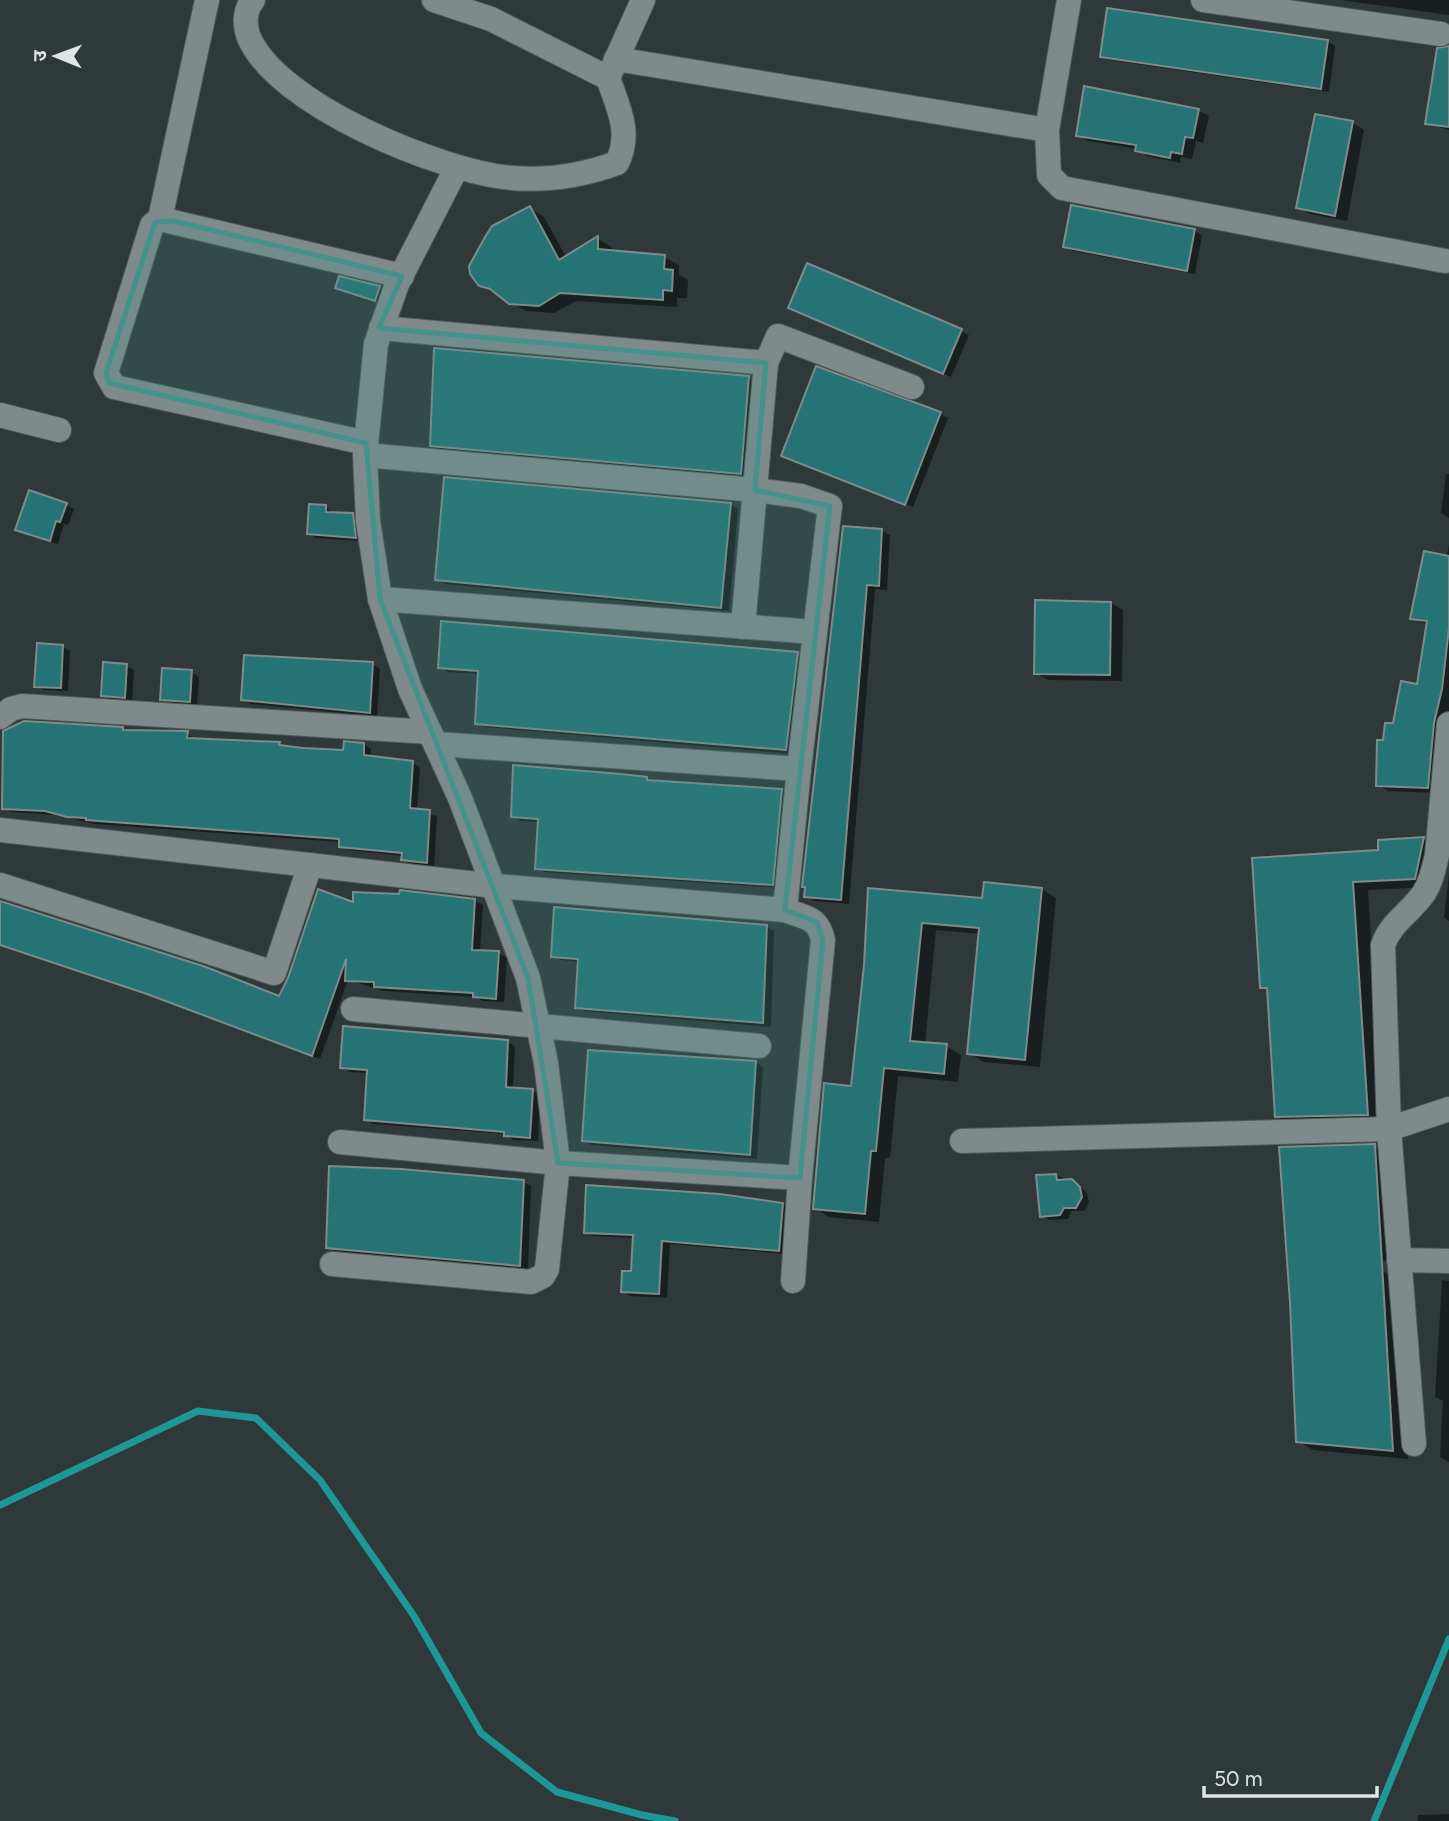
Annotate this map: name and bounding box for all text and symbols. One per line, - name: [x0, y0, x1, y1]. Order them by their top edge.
- north arrow: [21, 21, 91, 91]
- text: उ: [28, 49, 51, 61]
- scale bar: [1204, 1755, 1377, 1799]
- text: 50 m: [1214, 1766, 1263, 1791]

